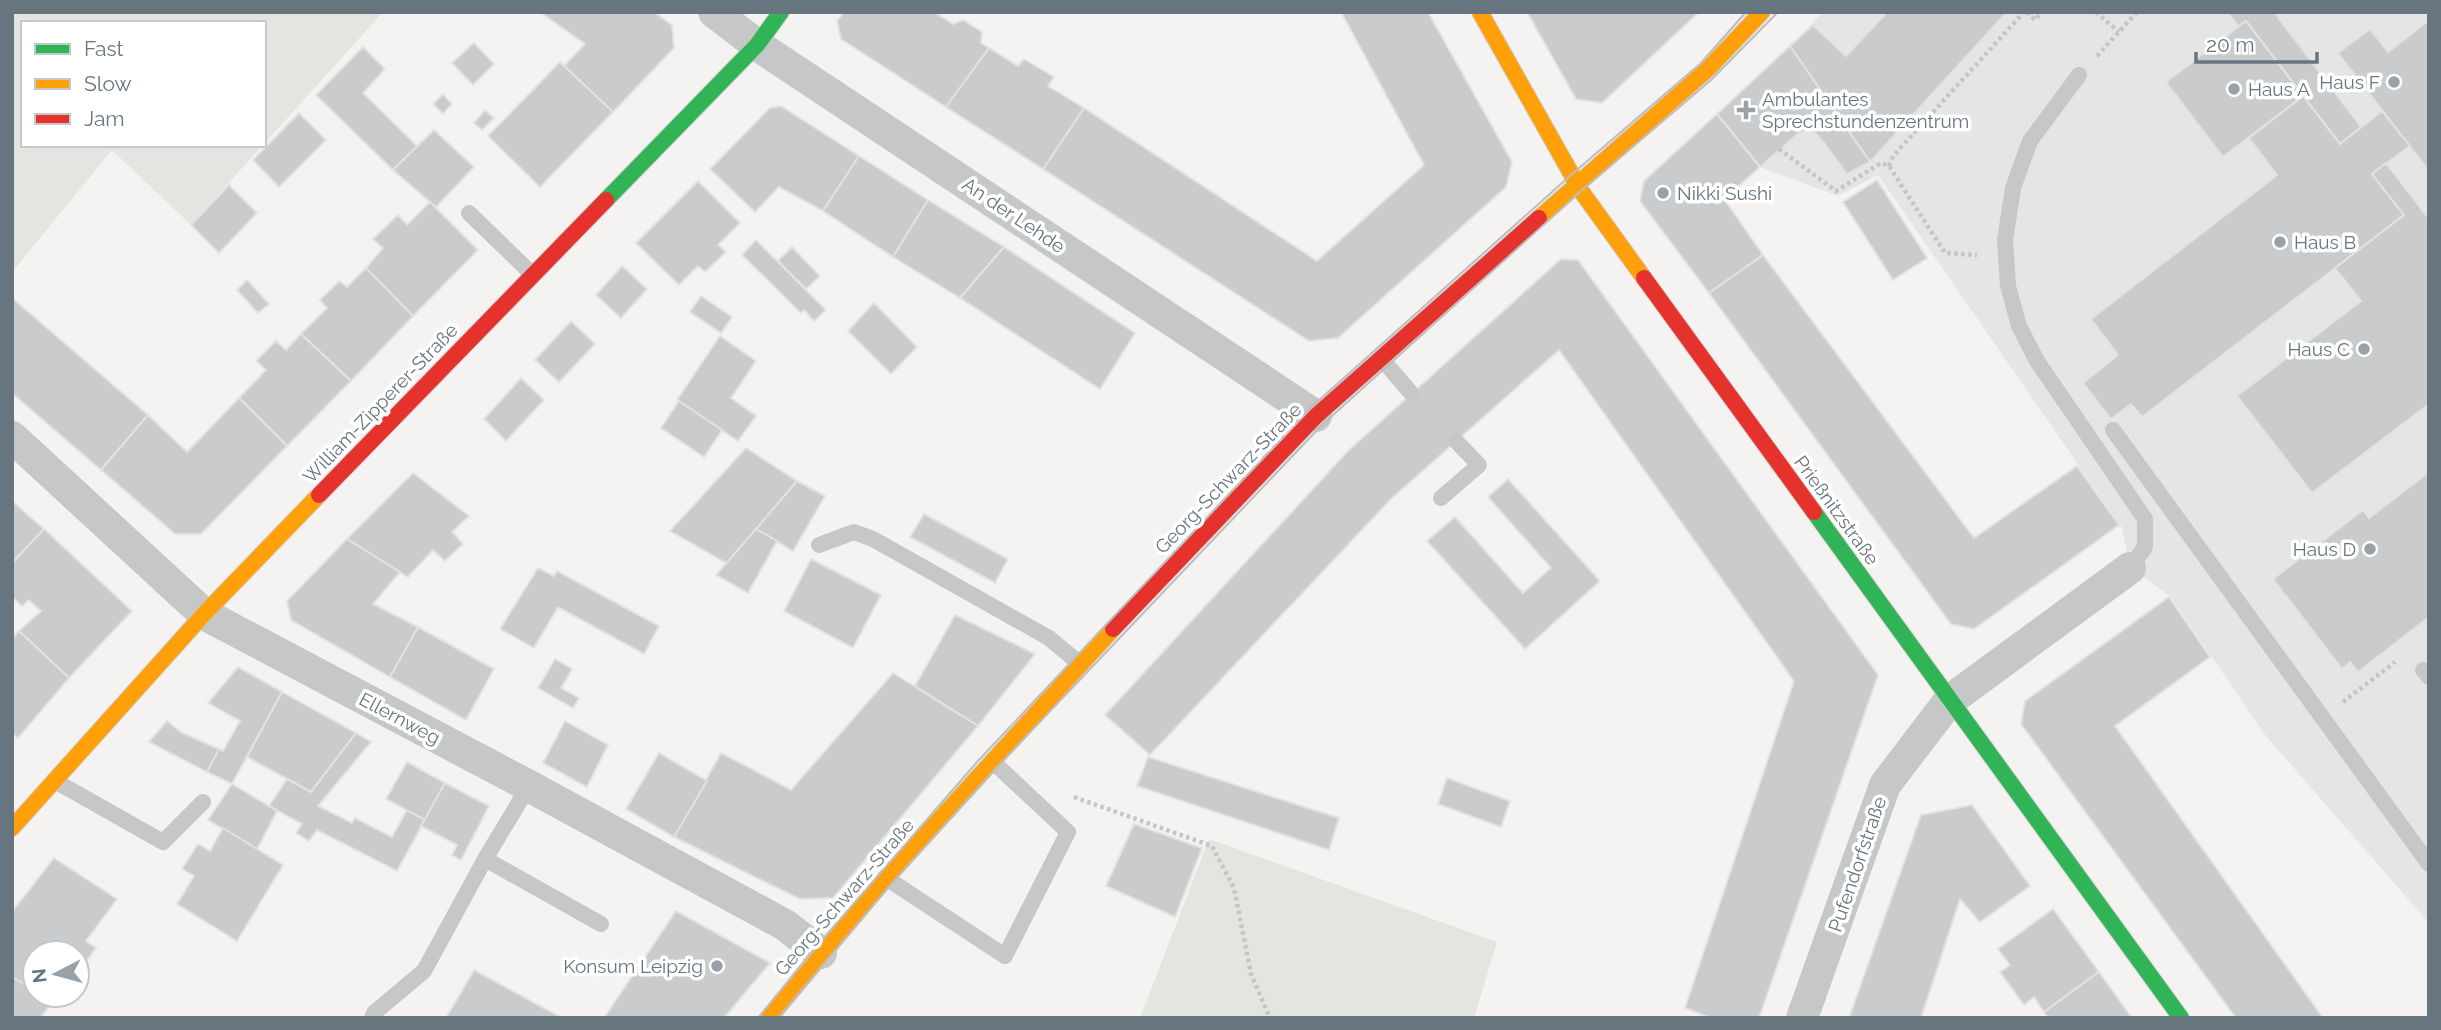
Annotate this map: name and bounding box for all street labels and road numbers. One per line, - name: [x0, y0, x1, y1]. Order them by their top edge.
- street label: An der Lehde: [959, 173, 1069, 257]
- street label: William-Zipperer-Straße: [298, 319, 462, 487]
- street label: Georg-Schwarz-Straße: [1150, 398, 1306, 558]
- street label: Prießnitzstraße: [1790, 451, 1884, 569]
- street label: Ellernweg: [356, 687, 444, 749]
- street label: Pufendorfstraße: [1824, 794, 1890, 934]
- street label: Georg-Schwarz-Straße: [770, 814, 918, 980]

